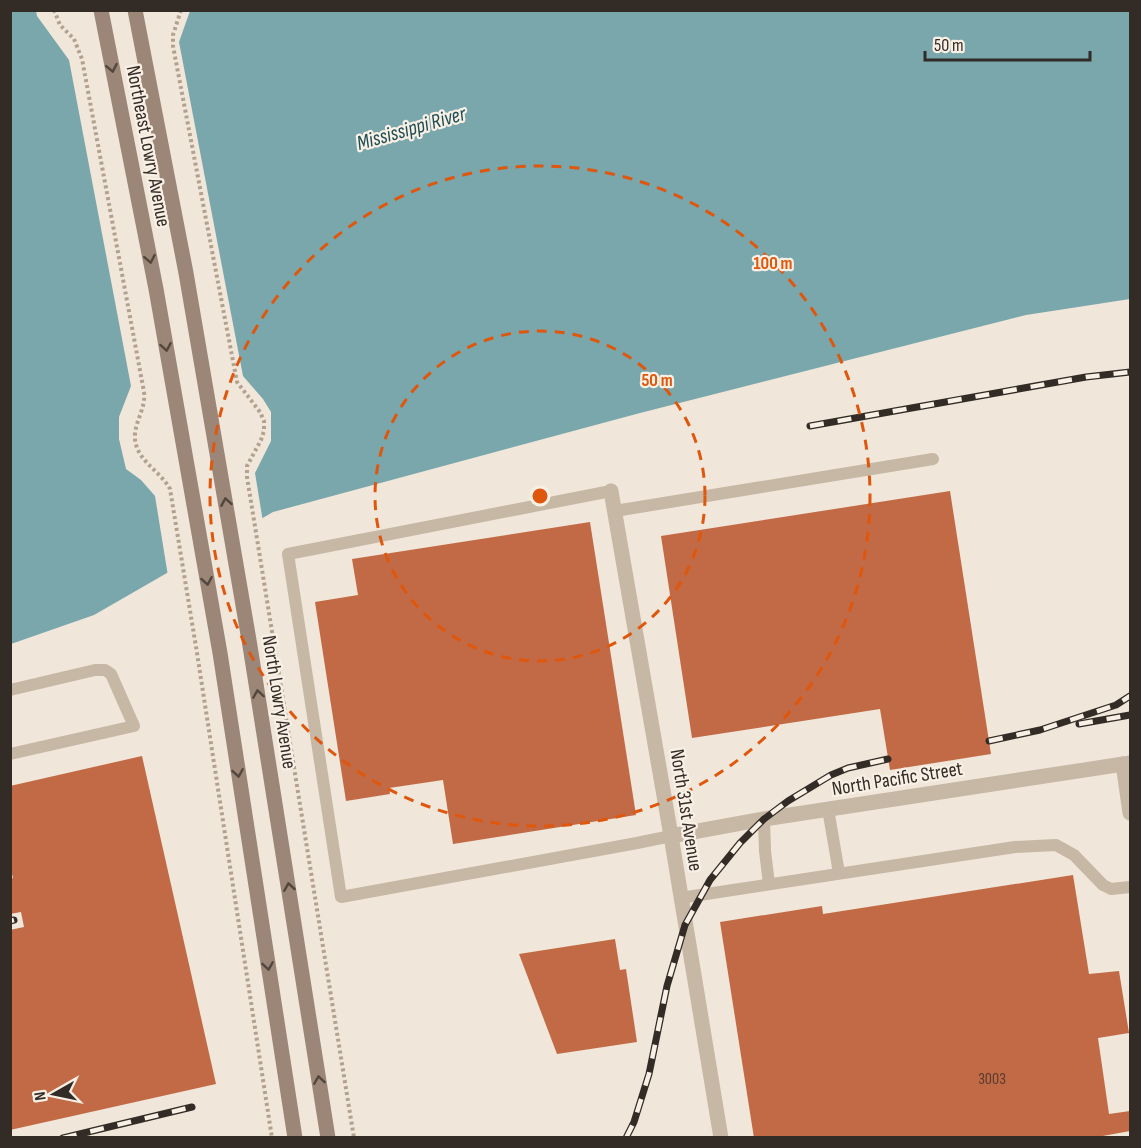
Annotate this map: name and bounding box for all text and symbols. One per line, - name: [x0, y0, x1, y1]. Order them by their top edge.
- scale bar: [925, 24, 1090, 62]
- text: 50 m: [934, 35, 964, 56]
- one-way arrow: [105, 63, 118, 73]
- street label: Northeast Lowry Avenue: [121, 64, 175, 229]
- water label: Mississippi River: [354, 101, 470, 156]
- text: 100 m: [754, 253, 793, 274]
- one-way arrow: [143, 254, 156, 264]
- one-way arrow: [160, 342, 172, 352]
- text: 50 m: [641, 370, 673, 391]
- centre of rings: [530, 486, 550, 506]
- one-way arrow: [220, 498, 232, 507]
- one-way arrow: [200, 575, 213, 585]
- street label: North Lowry Avenue: [257, 634, 301, 771]
- one-way arrow: [252, 690, 265, 700]
- street label: North 31st Avenue: [665, 748, 707, 873]
- street label: North Pacific Street: [830, 757, 964, 801]
- one-way arrow: [232, 768, 244, 778]
- one-way arrow: [283, 882, 295, 892]
- one-way arrow: [262, 961, 274, 970]
- north arrow: [24, 1064, 84, 1124]
- house number: 3003: [978, 1070, 1006, 1089]
- one-way arrow: [313, 1075, 326, 1085]
- text: N: [31, 1090, 51, 1102]

